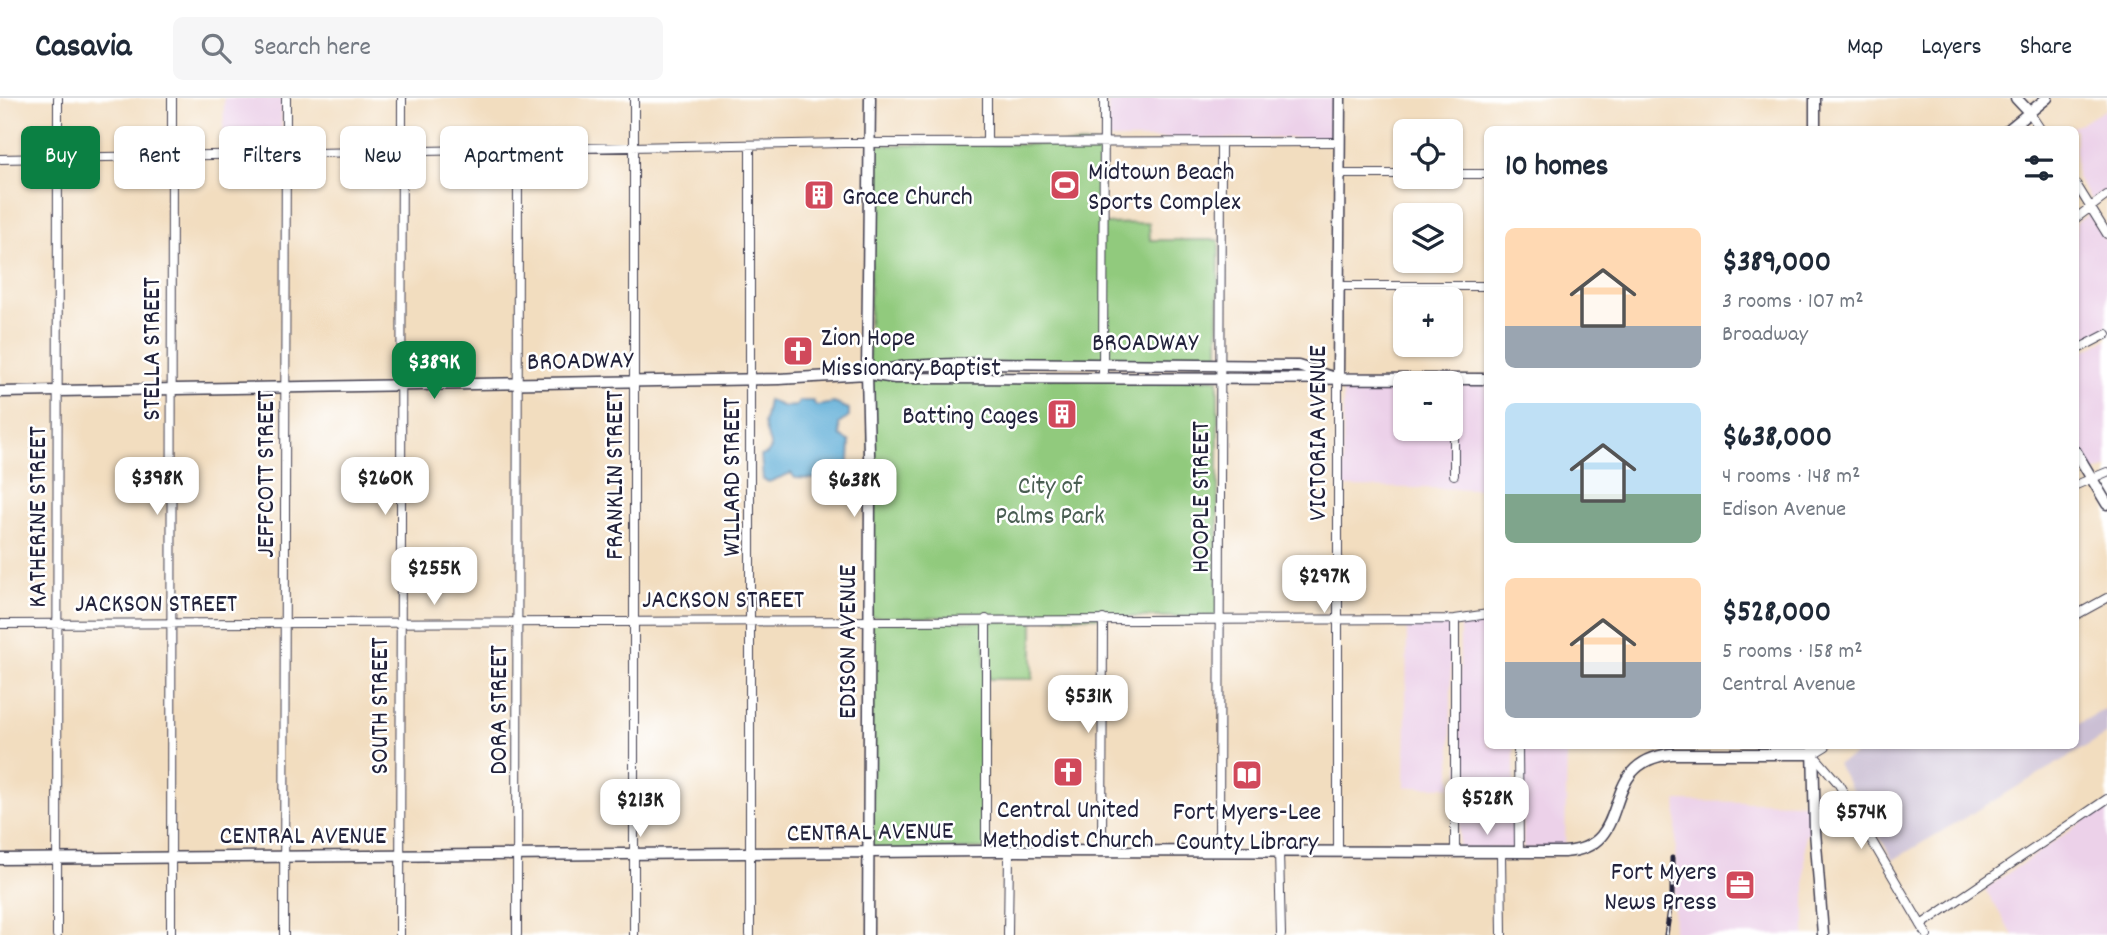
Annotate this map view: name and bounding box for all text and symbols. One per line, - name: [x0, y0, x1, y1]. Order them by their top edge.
- search box: [173, 17, 663, 80]
- text: Casavia: [35, 25, 131, 72]
- icon: search: [197, 29, 235, 67]
- text: Search here: [253, 30, 371, 67]
- text: Map: [1847, 31, 1883, 65]
- text: Layers: [1921, 31, 1982, 65]
- text: Share: [2020, 31, 2072, 65]
- map controls: [1393, 119, 1463, 441]
- button: locate: [1393, 119, 1463, 189]
- chip: Buy: [21, 126, 100, 189]
- chip: Rent: [114, 126, 205, 189]
- chip: Filters: [219, 126, 326, 189]
- chip: New: [340, 126, 426, 189]
- chip: Apartment: [440, 126, 588, 189]
- text: 10 homes: [1505, 147, 1608, 190]
- icon: filters: [2020, 149, 2058, 187]
- place label: Midtown Beach Sports Complex: [1088, 155, 1241, 222]
- sports icon: Midtown Beach Sports Complex: [1048, 168, 1082, 202]
- building icon: Grace Church: [802, 178, 836, 212]
- place label: Grace Church: [842, 180, 973, 217]
- button: layers: [1393, 203, 1463, 273]
- text: $389,000: [1722, 243, 1831, 286]
- icon: home: [1561, 256, 1645, 340]
- street label: STELLA STREET: [135, 277, 172, 421]
- text: 3 rooms · 107 m²: [1722, 286, 1864, 319]
- button: +: [1393, 287, 1463, 357]
- text: Broadway: [1722, 319, 1808, 352]
- place label: Zion Hope Missionary Baptist: [821, 321, 1001, 388]
- street label: BROADWAY: [1092, 326, 1200, 363]
- church icon: Zion Hope Missionary Baptist: [781, 334, 815, 368]
- pin: $389K: [385, 342, 483, 401]
- street label: BROADWAY: [527, 343, 635, 382]
- street label: VICTORIA AVENUE: [1301, 345, 1338, 521]
- text: $389K: [408, 347, 460, 380]
- button: −: [1393, 371, 1463, 441]
- street label: JEFFCOTT STREET: [249, 390, 286, 558]
- street label: FRANKLIN STREET: [598, 390, 635, 560]
- street label: WILLARD STREET: [715, 397, 752, 557]
- building icon: Batting Cages: [1045, 397, 1079, 431]
- place label: Batting Cages: [902, 399, 1039, 436]
- text: $638,000: [1722, 418, 1832, 461]
- street label: HOOPLE STREET: [1184, 420, 1221, 573]
- street label: KATHERINE STREET: [21, 426, 58, 608]
- icon: home: [1561, 431, 1645, 515]
- pin: $398K: [108, 458, 206, 517]
- pin: $260K: [336, 458, 434, 517]
- pin: $638K: [805, 460, 903, 519]
- text: 4 rooms · 148 m²: [1722, 461, 1860, 494]
- text: $398K: [131, 463, 183, 496]
- text: $260K: [357, 463, 413, 496]
- text: $638K: [828, 465, 881, 498]
- park label: City of Palms Park: [995, 469, 1105, 536]
- text: Edison Avenue: [1722, 494, 1846, 527]
- pin: $255K: [385, 547, 483, 607]
- text: $255K: [407, 553, 461, 586]
- pin: $297K: [1275, 556, 1373, 615]
- text: $297K: [1298, 561, 1350, 594]
- street label: EDISON AVENUE: [831, 565, 868, 719]
- street label: JACKSON STREET: [642, 583, 805, 620]
- street label: JACKSON STREET: [75, 587, 238, 624]
- text: $528,000: [1722, 593, 1831, 636]
- icon: home: [1561, 606, 1645, 690]
- text: 5 rooms · 158 m²: [1722, 636, 1863, 669]
- street label: SOUTH STREET: [363, 637, 400, 775]
- street label: DORA STREET: [482, 645, 519, 775]
- text: Central Avenue: [1722, 669, 1856, 702]
- pin: $531K: [1039, 676, 1137, 735]
- text: $531K: [1064, 681, 1112, 714]
- church icon: Central United Methodist Church: [1051, 755, 1085, 789]
- library icon: Fort Myers-Lee County Library: [1230, 758, 1264, 792]
- pin: $528K: [1438, 778, 1536, 837]
- pin: $213K: [591, 780, 689, 839]
- text: $528K: [1461, 783, 1513, 816]
- text: $213K: [616, 785, 664, 818]
- pin: $574K: [1812, 792, 1910, 851]
- place label: Central United Methodist Church: [982, 793, 1154, 860]
- place label: Fort Myers-Lee County Library: [1173, 795, 1321, 862]
- text: $574K: [1835, 797, 1887, 830]
- street label: CENTRAL AVENUE: [786, 814, 954, 853]
- street label: CENTRAL AVENUE: [219, 819, 387, 856]
- place label: Fort Myers News Press: [1604, 855, 1717, 922]
- office icon: Fort Myers News Press: [1723, 868, 1757, 902]

